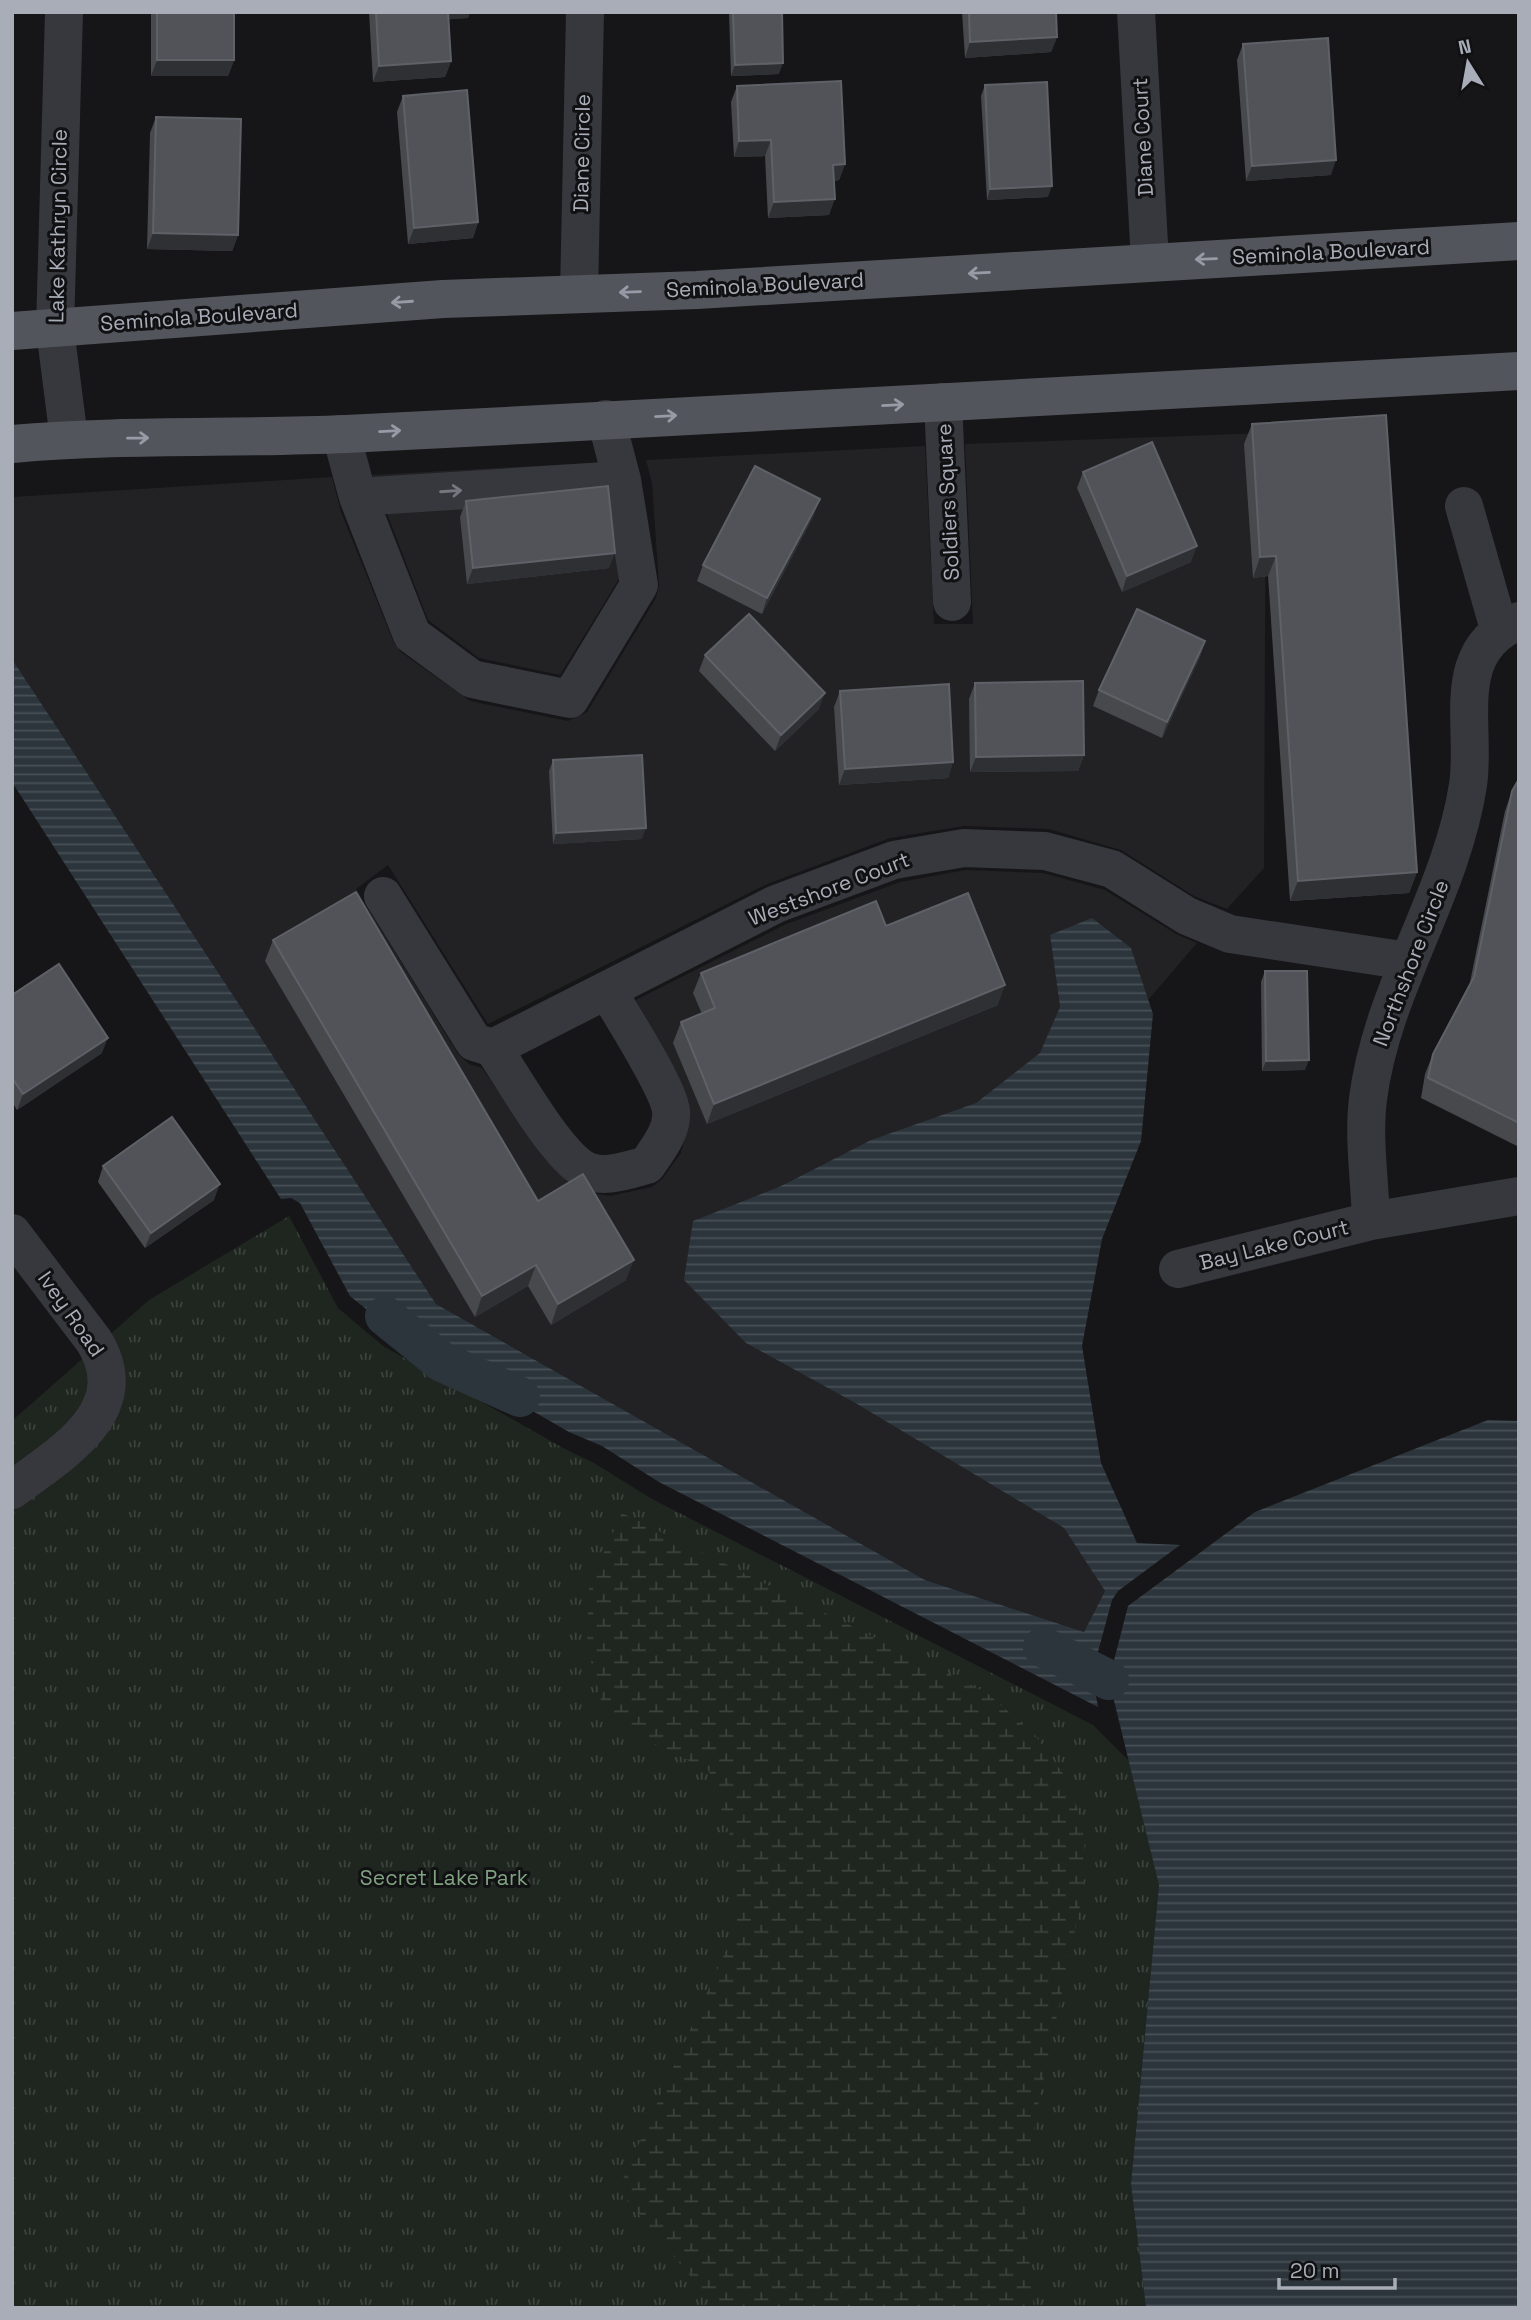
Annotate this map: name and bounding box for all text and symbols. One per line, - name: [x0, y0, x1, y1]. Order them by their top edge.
- north arrow: [1433, 28, 1503, 98]
- text: N: [1456, 33, 1473, 60]
- street label: Diane Court: [1126, 77, 1159, 197]
- street label: Diane Circle: [567, 94, 596, 212]
- street label: Lake Kathryn Circle: [42, 129, 73, 323]
- street label: Seminola Boulevard: [1231, 233, 1431, 270]
- one-way arrow: [1195, 253, 1218, 266]
- street label: Seminola Boulevard: [665, 266, 865, 303]
- one-way arrow: [968, 267, 991, 280]
- one-way arrow: [618, 285, 641, 298]
- street label: Seminola Boulevard: [99, 296, 299, 337]
- one-way arrow: [392, 296, 414, 309]
- one-way arrow: [881, 398, 904, 411]
- one-way arrow: [654, 409, 676, 422]
- street label: Soldiers Square: [930, 423, 965, 581]
- one-way arrow: [378, 425, 401, 438]
- one-way arrow: [126, 431, 149, 444]
- one-way arrow: [439, 484, 461, 497]
- street label: Westshore Court: [745, 845, 913, 932]
- street label: Northshore Circle: [1366, 876, 1455, 1050]
- street label: Bay Lake Court: [1196, 1213, 1351, 1276]
- street label: Ivey Road: [32, 1266, 111, 1362]
- park label: Secret Lake Park: [360, 1864, 528, 1891]
- scale bar: [1279, 2246, 1394, 2290]
- text: 20 m: [1290, 2257, 1340, 2284]

